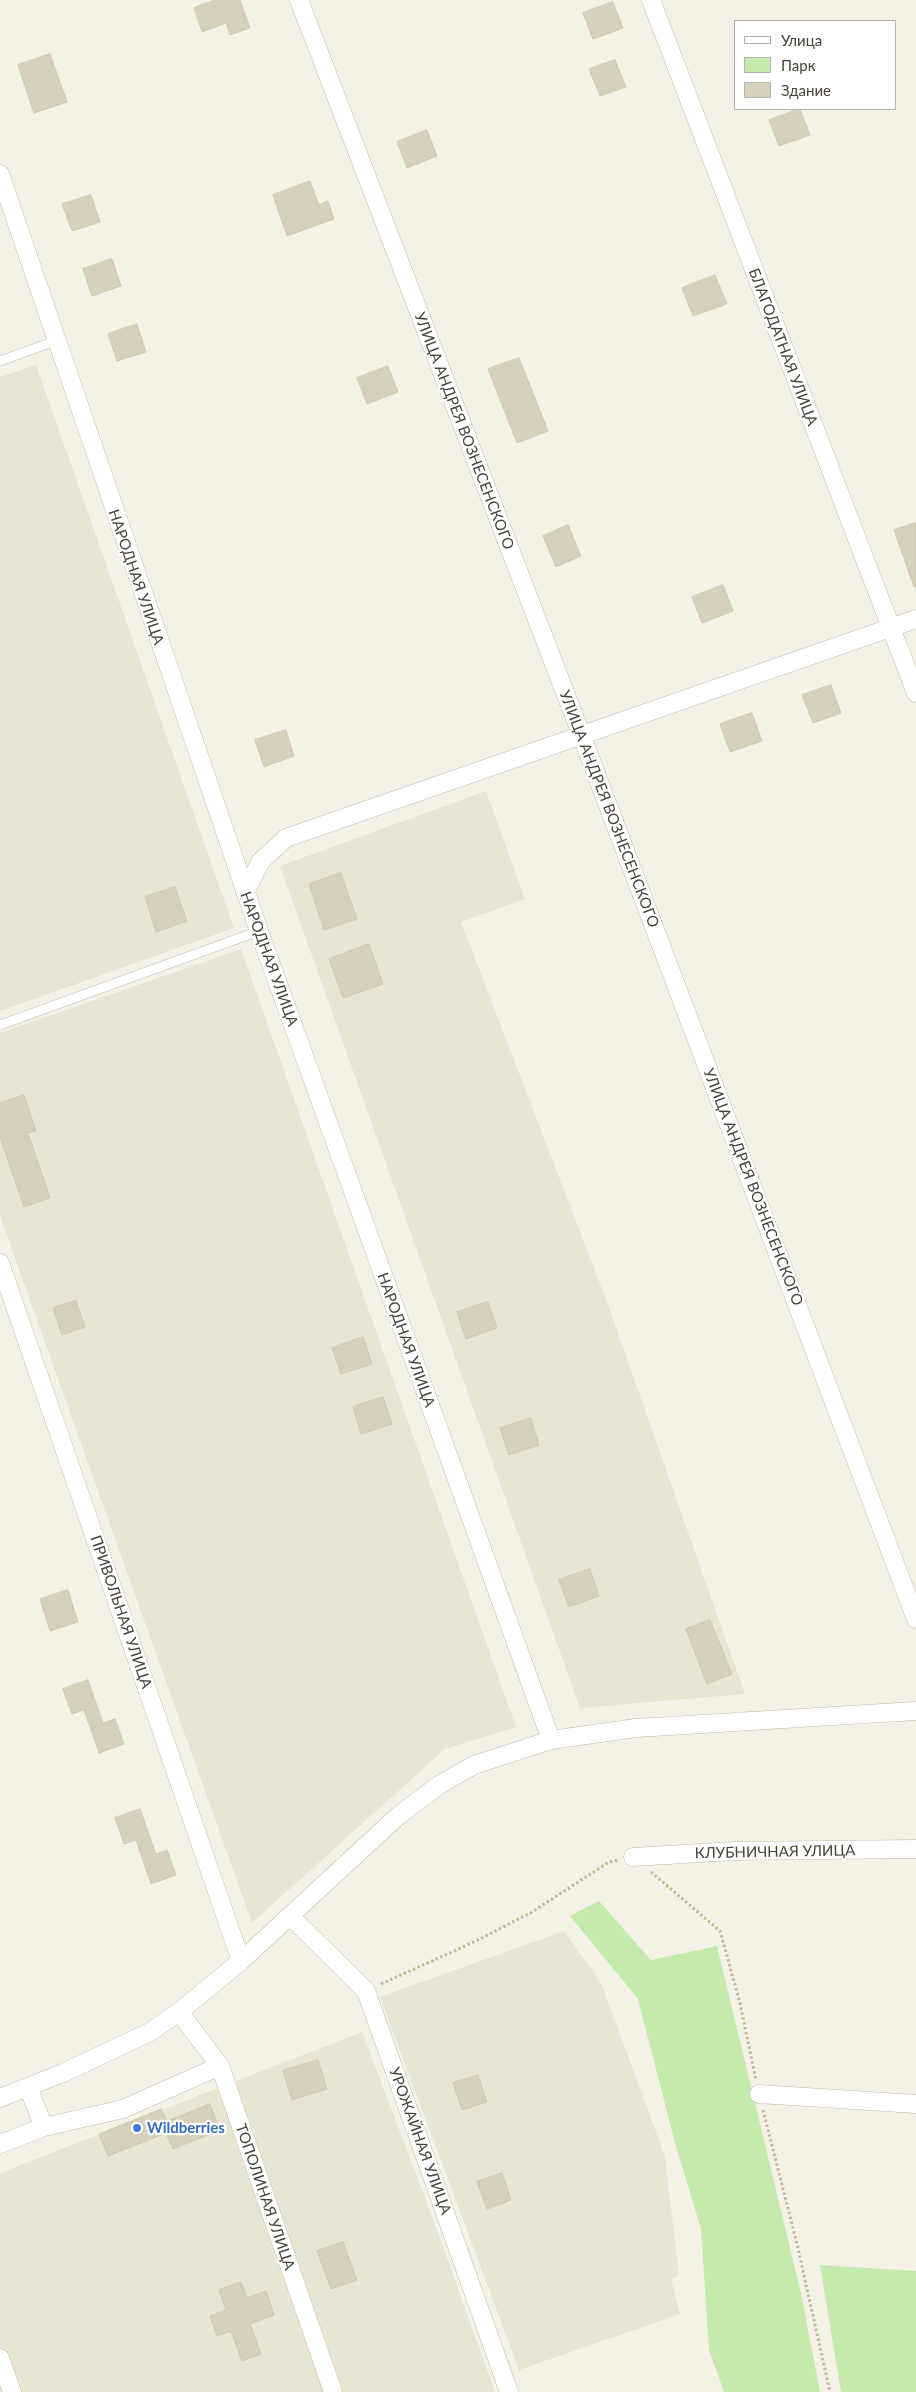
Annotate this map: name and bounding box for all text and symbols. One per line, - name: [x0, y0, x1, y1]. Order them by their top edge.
- legend: [734, 20, 896, 110]
- text: Улица: [781, 31, 822, 49]
- text: Парк: [781, 56, 815, 74]
- text: Здание: [781, 81, 831, 99]
- street label: БЛАГОДАТНАЯ УЛИЦА: [745, 266, 821, 428]
- street label: УЛИЦА АНДРЕЯ ВОЗНЕСЕНСКОГО: [410, 310, 518, 552]
- street label: НАРОДНАЯ УЛИЦА: [104, 507, 168, 647]
- street label: УЛИЦА АНДРЕЯ ВОЗНЕСЕНСКОГО: [555, 688, 663, 930]
- street label: НАРОДНАЯ УЛИЦА: [236, 889, 302, 1029]
- street label: УЛИЦА АНДРЕЯ ВОЗНЕСЕНСКОГО: [699, 1066, 807, 1308]
- street label: НАРОДНАЯ УЛИЦА: [373, 1270, 439, 1410]
- street label: ПРИВОЛЬНАЯ УЛИЦА: [86, 1533, 156, 1691]
- street label: КЛУБНИЧНАЯ УЛИЦА: [695, 1842, 855, 1862]
- street label: УРОЖАЙНАЯ УЛИЦА: [385, 2065, 455, 2217]
- place label: Wildberries: [147, 2119, 225, 2137]
- street label: ТОПОЛИНАЯ УЛИЦА: [231, 2121, 299, 2273]
- marker: Wildberries: [131, 2122, 143, 2134]

